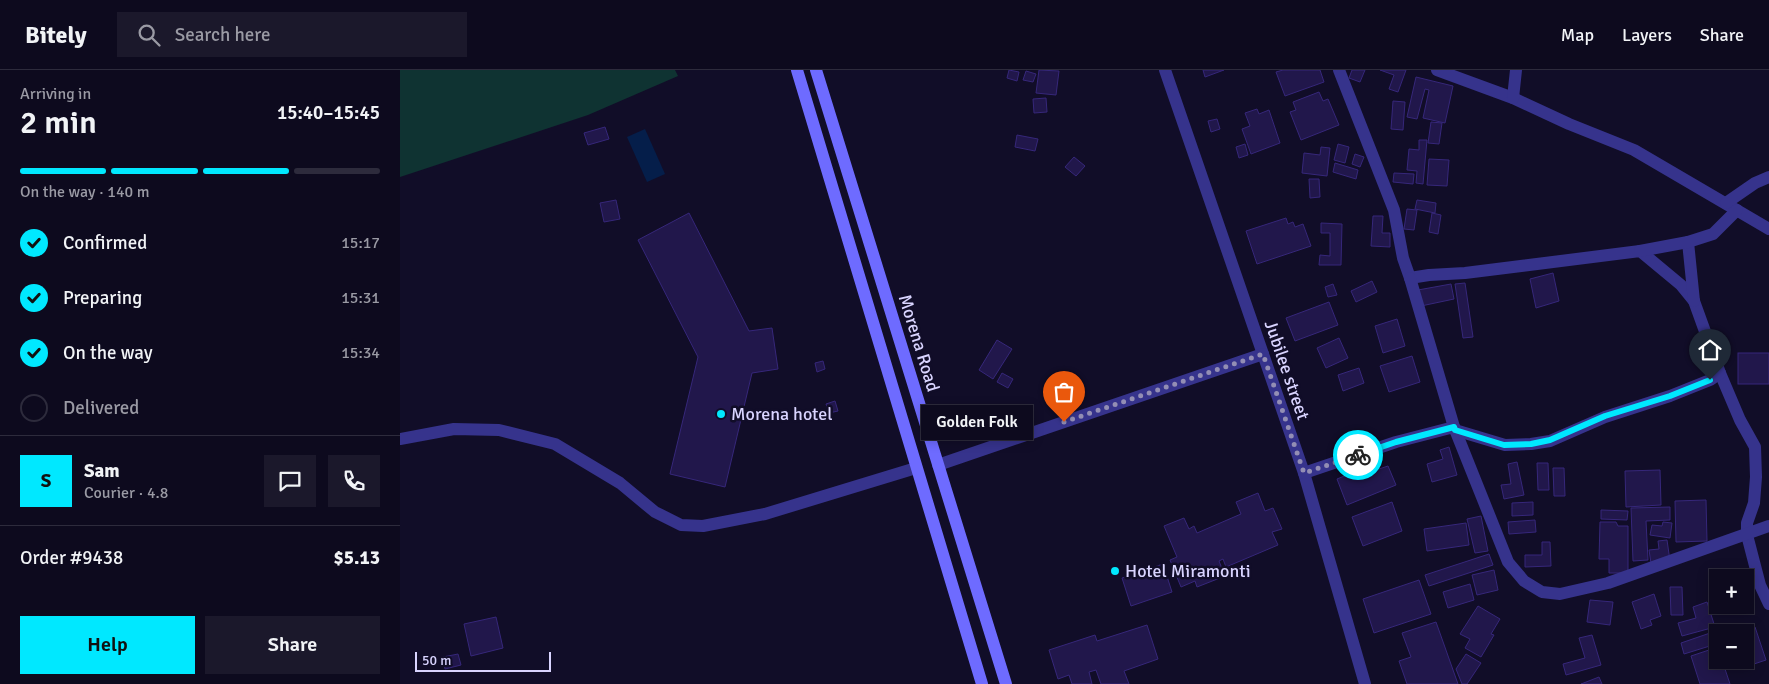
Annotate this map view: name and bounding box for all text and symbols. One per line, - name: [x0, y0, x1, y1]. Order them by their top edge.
- search box: [117, 12, 467, 57]
- text: Bitely: [25, 20, 87, 50]
- icon: search: [135, 21, 163, 49]
- text: Search here: [175, 23, 270, 47]
- text: Map: [1561, 24, 1594, 46]
- text: Layers: [1622, 24, 1672, 46]
- text: Share: [1700, 24, 1744, 46]
- text: Arriving in: [20, 84, 91, 104]
- text: 15:40–15:45: [277, 101, 380, 125]
- text: 2 min: [20, 103, 97, 142]
- text: On the way · 140 m: [20, 182, 150, 202]
- icon: check: [20, 229, 48, 257]
- text: Confirmed: [63, 231, 147, 255]
- text: 15:17: [341, 233, 380, 253]
- icon: check: [20, 284, 48, 312]
- text: Preparing: [63, 286, 142, 310]
- text: 15:31: [341, 288, 380, 308]
- street label: Morena Road: [894, 292, 944, 394]
- street label: Jubilee street: [1260, 317, 1314, 423]
- pin: [1689, 329, 1731, 380]
- icon: home: [1696, 336, 1724, 364]
- icon: check: [20, 339, 48, 367]
- text: On the way: [63, 341, 153, 365]
- text: 15:34: [341, 343, 380, 363]
- pin: [1043, 371, 1085, 422]
- icon: bag: [1050, 378, 1078, 406]
- text: Delivered: [63, 396, 139, 420]
- place label: Morena hotel: [731, 403, 833, 425]
- callout: Golden Folk: [922, 404, 1034, 440]
- marker: Morena hotel: [715, 408, 727, 420]
- text: Golden Folk: [936, 412, 1018, 432]
- courier: [1333, 430, 1383, 480]
- icon: bike: [1344, 441, 1372, 469]
- button: chat: [264, 455, 316, 507]
- button: phone: [328, 455, 380, 507]
- text: Sam: [84, 459, 120, 483]
- text: S: [41, 469, 51, 493]
- text: Courier · 4.8: [84, 483, 168, 503]
- text: Order #9438: [20, 546, 123, 570]
- text: $5.13: [334, 546, 380, 570]
- place label: Hotel Miramonti: [1125, 560, 1251, 582]
- marker: Hotel Miramonti: [1109, 565, 1121, 577]
- map controls: [1709, 569, 1754, 669]
- button: +: [1709, 569, 1754, 614]
- button: Help: [20, 616, 195, 674]
- button: Share: [205, 616, 380, 674]
- button: −: [1709, 624, 1754, 669]
- scale bar: [415, 649, 551, 672]
- text: 50 m: [422, 652, 451, 669]

